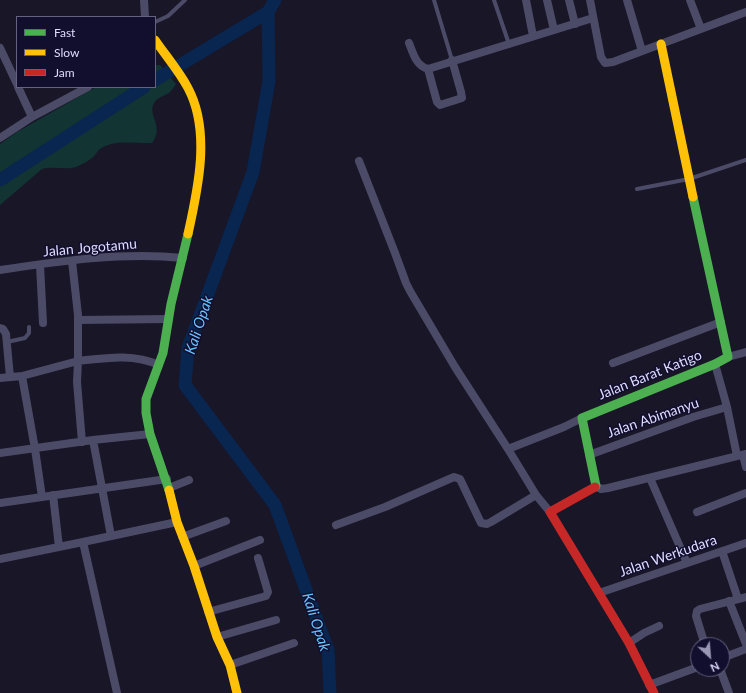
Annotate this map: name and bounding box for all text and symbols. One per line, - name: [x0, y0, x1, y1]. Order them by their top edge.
- legend: [16, 16, 156, 88]
- text: Fast: [54, 25, 75, 40]
- text: Slow: [54, 45, 79, 60]
- text: Jam: [54, 65, 75, 80]
- street label: Jalan Jogotamu: [42, 236, 138, 260]
- water label: Kali Opak: [181, 293, 217, 357]
- street label: Jalan Barat Katigo: [596, 347, 704, 403]
- street label: Jalan Abimanyu: [605, 394, 701, 442]
- street label: Jalan Werkudara: [617, 531, 719, 581]
- water label: Kali Opak: [298, 590, 334, 654]
- north arrow: [690, 637, 730, 677]
- text: N: [708, 660, 722, 675]

